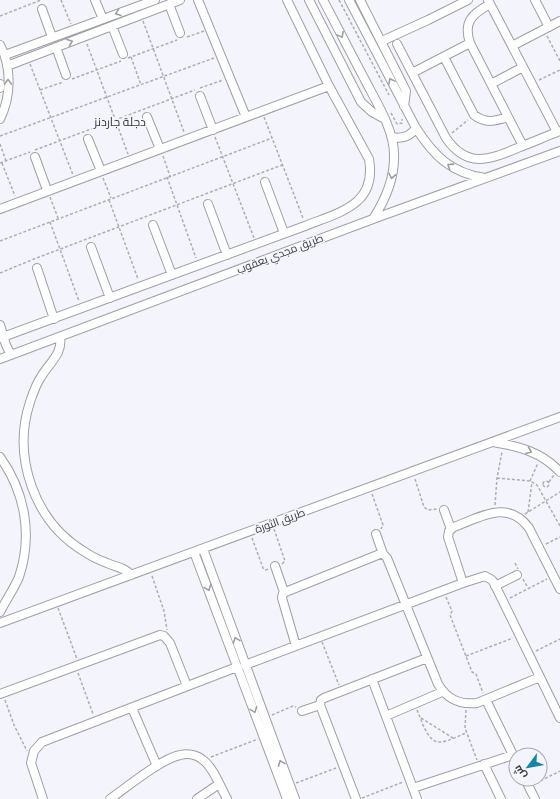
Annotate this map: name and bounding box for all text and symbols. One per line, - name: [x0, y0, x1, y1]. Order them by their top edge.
- one-way arrow: [115, 9, 122, 17]
- one-way arrow: [336, 30, 344, 38]
- one-way arrow: [66, 38, 73, 46]
- one-way arrow: [389, 78, 396, 86]
- one-way arrow: [4, 79, 12, 85]
- district label: دجلة جاردنز: [93, 115, 146, 129]
- one-way arrow: [448, 163, 455, 170]
- one-way arrow: [389, 173, 397, 179]
- street label: طريق مجدي يعقوب: [235, 232, 326, 278]
- one-way arrow: [524, 446, 532, 454]
- street label: طريق الثورة: [253, 506, 307, 536]
- one-way arrow: [203, 585, 211, 592]
- one-way arrow: [233, 637, 241, 644]
- one-way arrow: [249, 707, 257, 714]
- north arrow: [508, 747, 548, 787]
- one-way arrow: [277, 759, 286, 766]
- text: ش: [511, 763, 529, 781]

